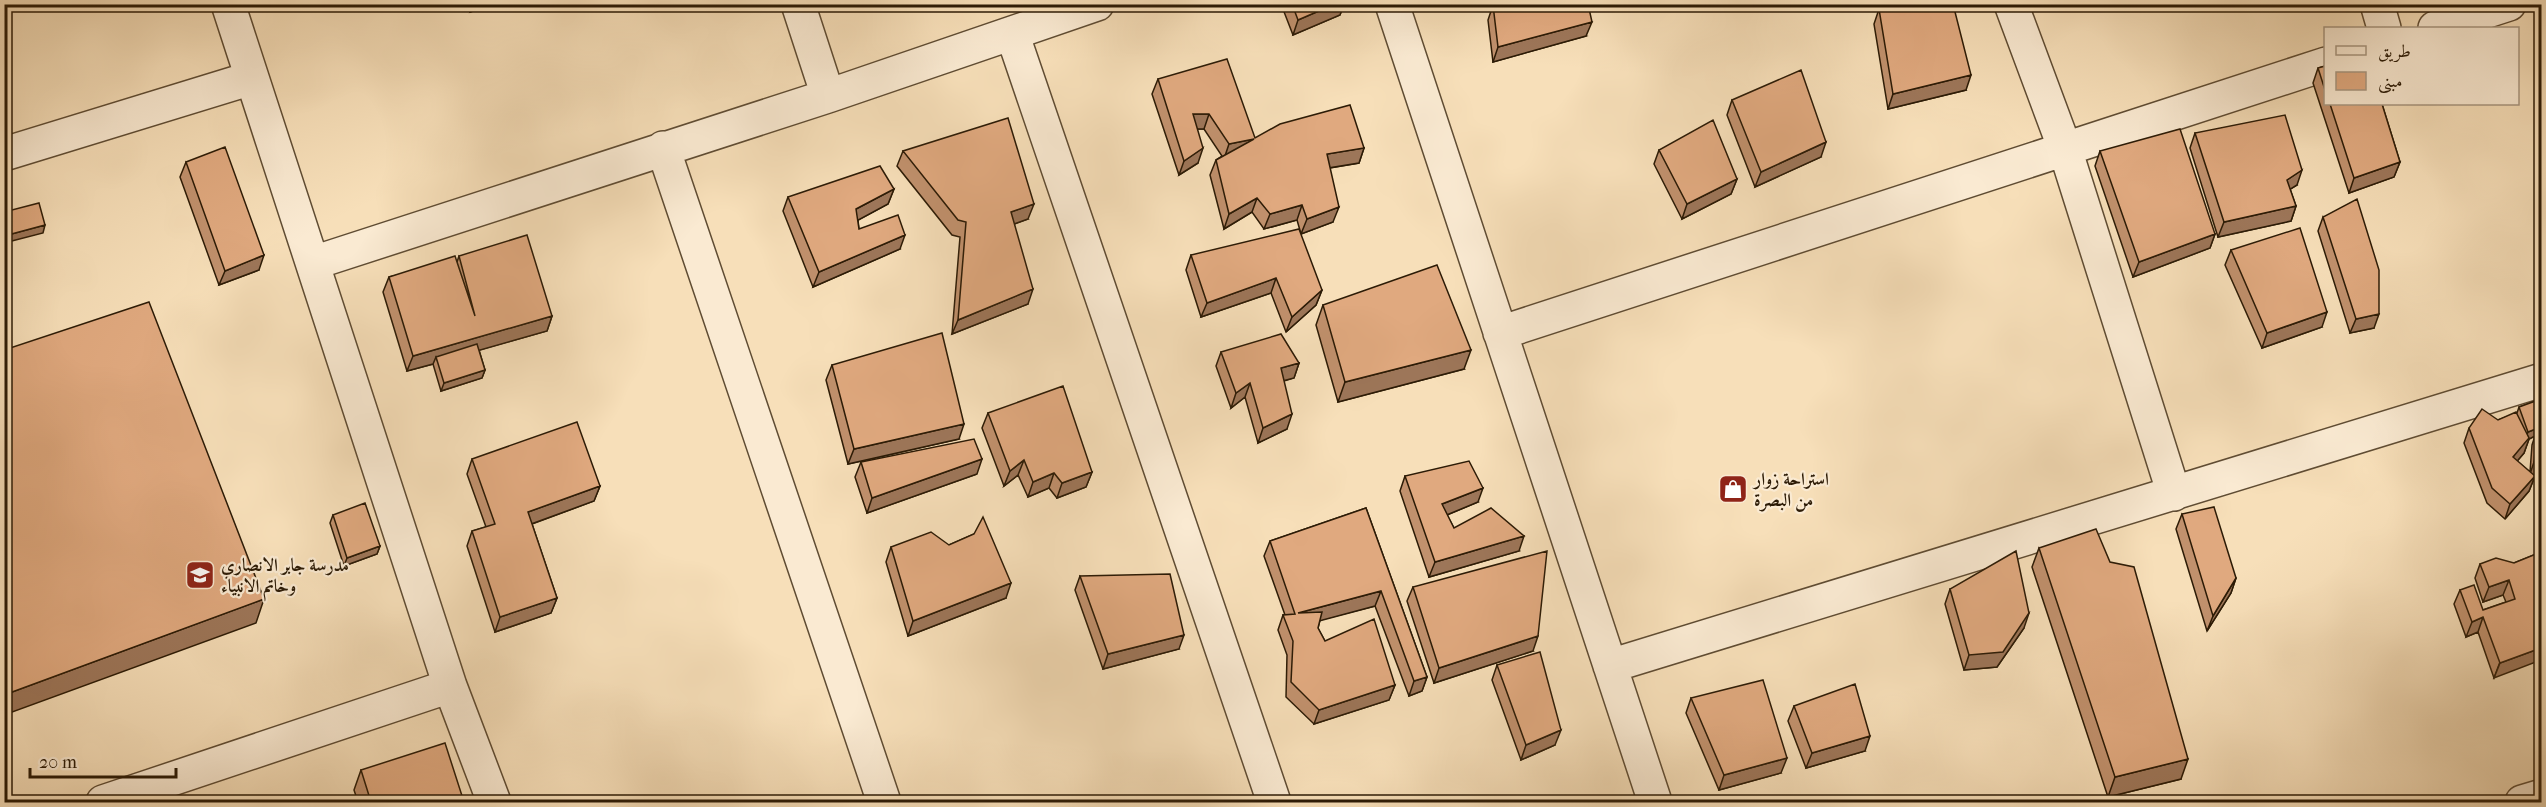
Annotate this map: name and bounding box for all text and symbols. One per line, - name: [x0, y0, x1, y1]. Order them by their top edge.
- legend: [2324, 27, 2519, 105]
- text: طريق: [2378, 41, 2411, 63]
- text: مبنى: [2378, 71, 2403, 94]
- place label: استراحة زوار من البصرة: [1752, 469, 1829, 512]
- shop icon: استراحة زوار من البصرة: [1717, 473, 1749, 505]
- place label: مدرسة جابر الانصاري وخاتم الانبياء: [221, 555, 349, 602]
- school or university icon: مدرسة جابر الانصاري وخاتم الانبياء: [184, 559, 216, 591]
- scale bar: [30, 741, 176, 779]
- text: 20 m: [39, 752, 77, 773]

